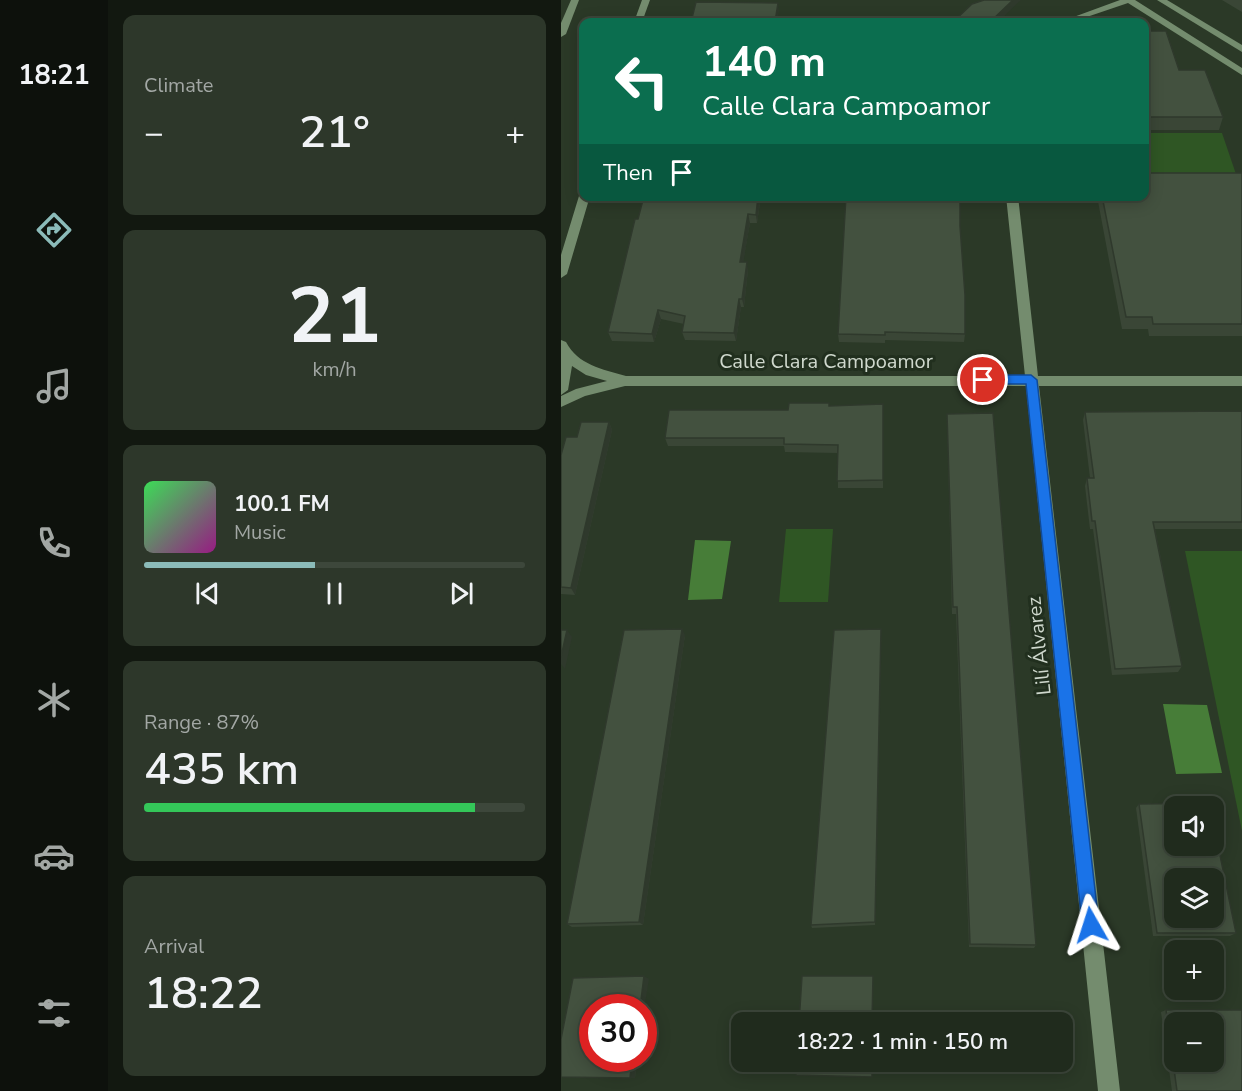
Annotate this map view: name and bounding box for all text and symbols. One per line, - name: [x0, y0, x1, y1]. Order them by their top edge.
- text: 140 m: [702, 34, 826, 91]
- icon: left: [603, 42, 681, 120]
- text: 18:21: [18, 57, 90, 94]
- text: Climate: [144, 72, 213, 99]
- text: Calle Clara Campoamor: [702, 88, 990, 125]
- text: 21°: [299, 102, 370, 163]
- text: −: [144, 111, 164, 156]
- text: +: [505, 111, 525, 156]
- icon: arrive: [665, 156, 698, 189]
- text: Then: [603, 158, 653, 188]
- icon: directions: [33, 209, 75, 251]
- text: 21: [288, 263, 381, 370]
- street label: Calle Clara Campoamor: [719, 348, 933, 375]
- pin: [957, 354, 1008, 405]
- text: km/h: [312, 356, 357, 383]
- icon: arrive: [966, 363, 999, 396]
- icon: music: [33, 365, 75, 407]
- text: 100.1 FM: [234, 489, 330, 519]
- text: Music: [234, 519, 286, 546]
- icon: phone: [33, 522, 75, 564]
- icon: previous: [191, 577, 224, 610]
- icon: pause: [318, 577, 351, 610]
- icon: next: [445, 577, 478, 610]
- street label: Lilí Álvarez: [1020, 595, 1058, 697]
- icon: climate: [33, 679, 75, 721]
- text: Range · 87%: [144, 709, 259, 736]
- text: 435 km: [144, 739, 299, 800]
- map controls: [1164, 796, 1224, 1072]
- button: sound: [1164, 796, 1224, 856]
- icon: car: [33, 835, 75, 877]
- button: layers: [1164, 868, 1224, 928]
- position arrow: [1059, 893, 1123, 957]
- text: Arrival: [144, 933, 204, 960]
- button: +: [1164, 940, 1224, 1000]
- text: 18:22: [144, 963, 263, 1024]
- icon: filters: [33, 992, 75, 1034]
- speed limit sign: 30: [579, 994, 657, 1072]
- button: −: [1164, 1012, 1224, 1072]
- text: 18:22 · 1 min · 150 m: [796, 1027, 1008, 1057]

